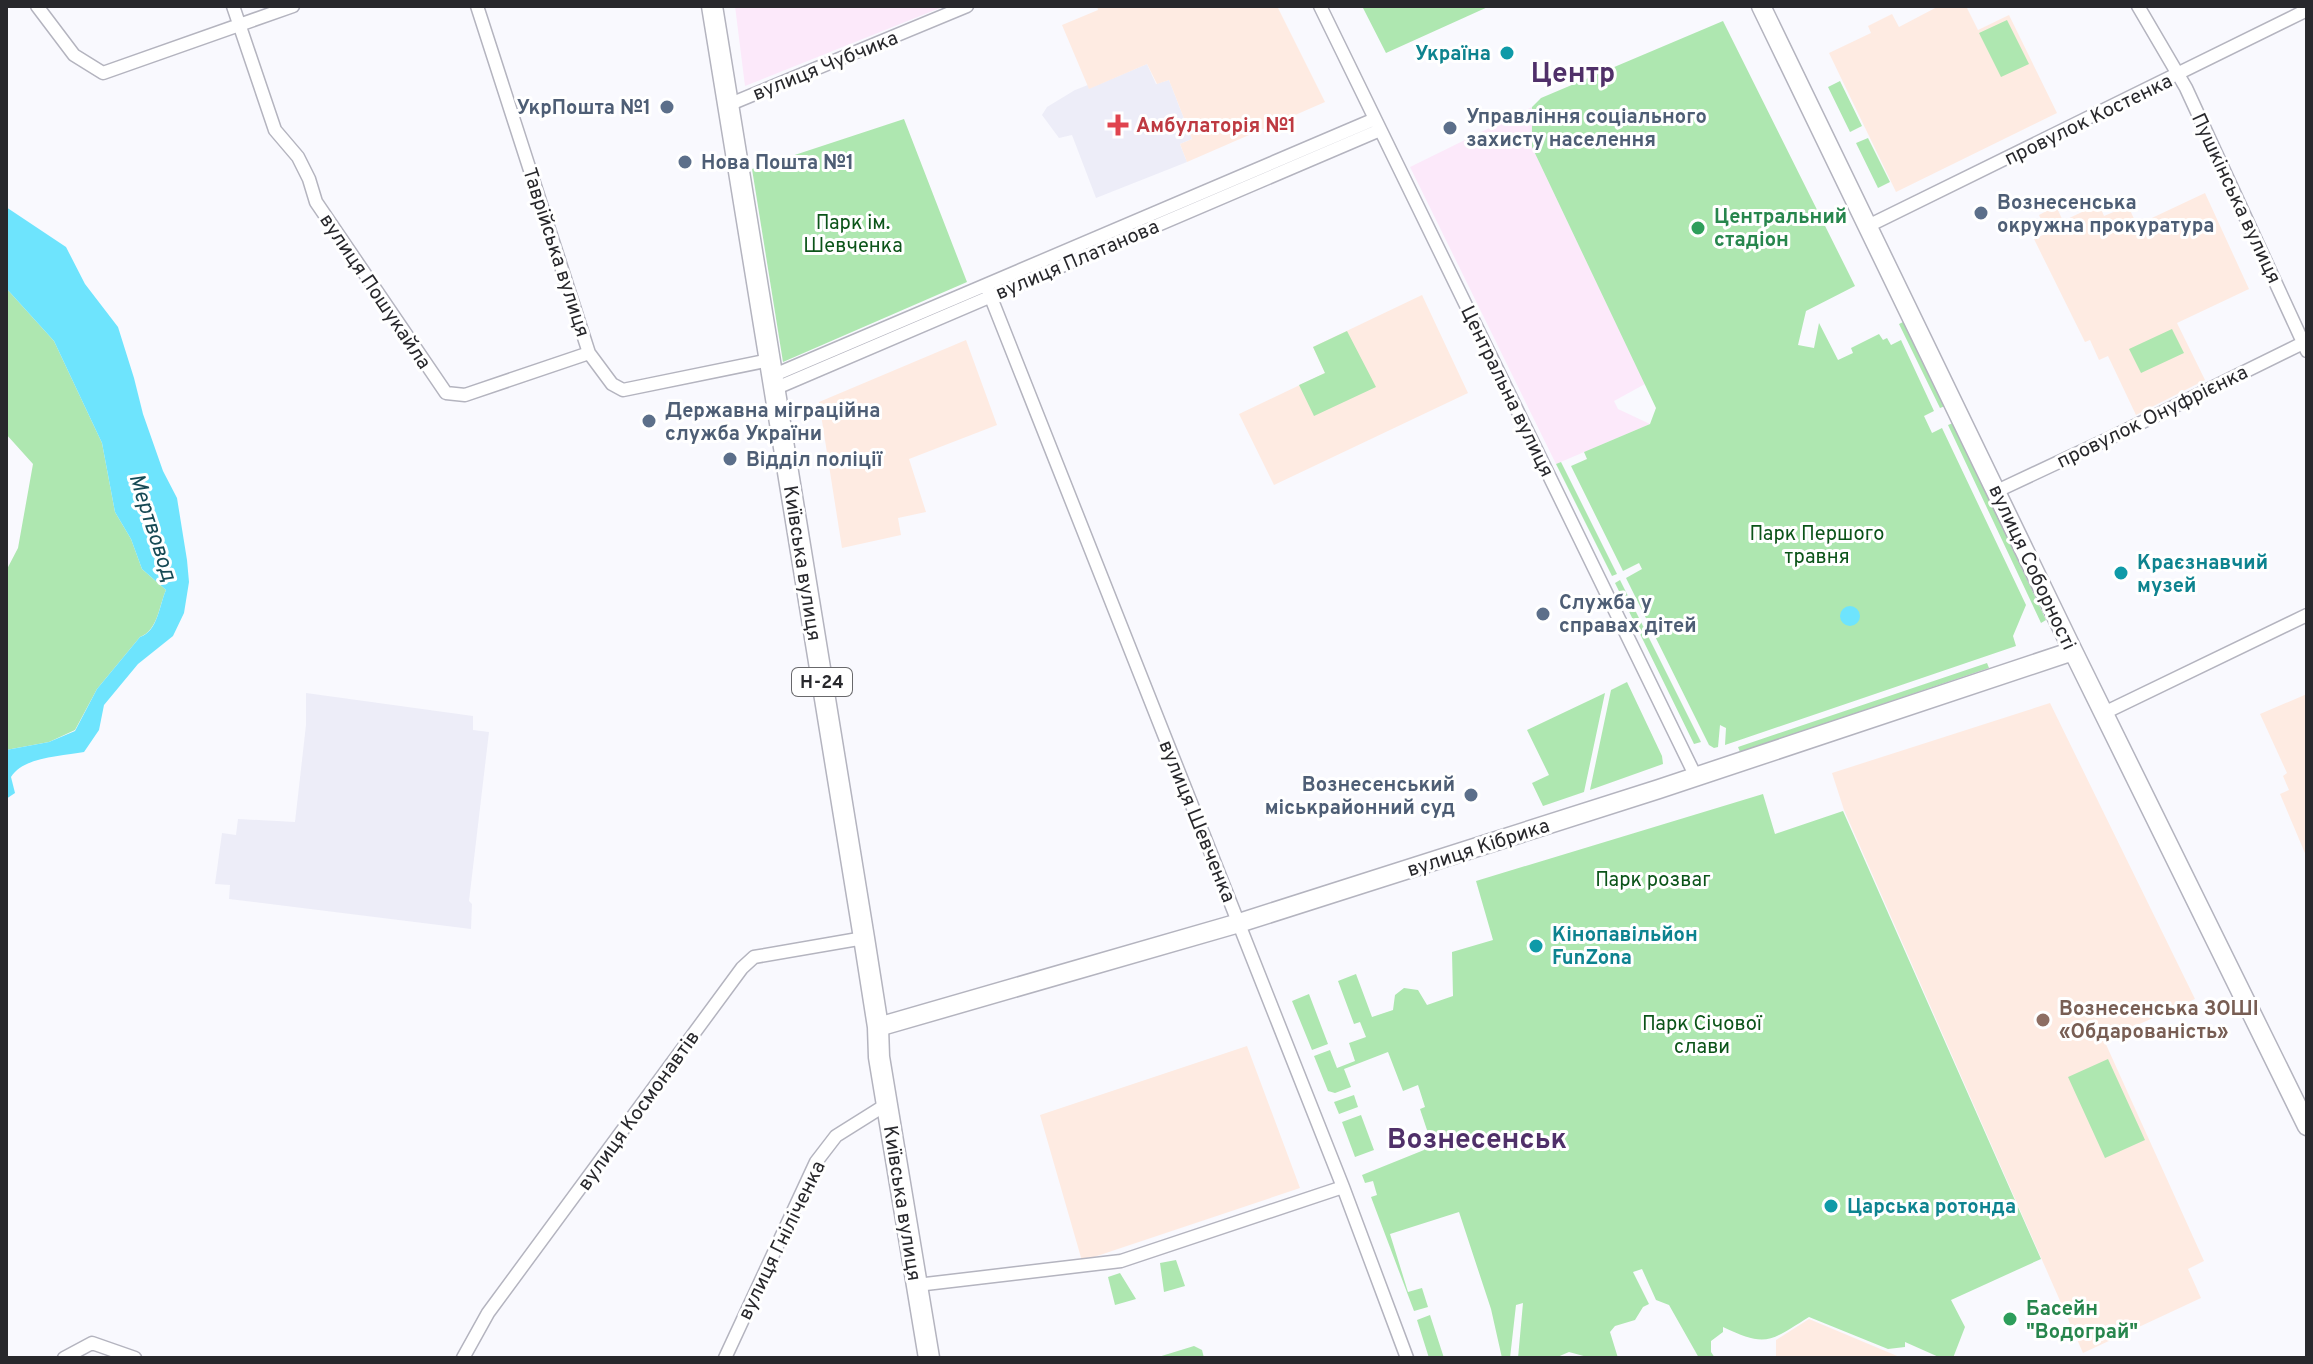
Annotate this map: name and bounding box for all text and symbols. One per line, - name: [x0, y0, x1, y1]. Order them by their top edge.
- street label: вулиця Чубчика: [749, 26, 902, 108]
- place label: Україна: [1415, 42, 1491, 68]
- marker: Україна: [1498, 44, 1516, 62]
- district label: Центр: [1531, 57, 1615, 93]
- street label: провулок Костенка: [2001, 69, 2177, 173]
- place label: УкрПошта №1: [517, 96, 651, 122]
- marker: УкрПошта №1: [658, 98, 676, 116]
- place label: Управління соціального захисту населення: [1466, 105, 1707, 154]
- street label: Пушкінська вулиця: [2184, 109, 2286, 288]
- marker: Амбулаторія №1: [1107, 114, 1129, 136]
- place label: Амбулаторія №1: [1136, 114, 1296, 140]
- marker: Управління соціального захисту населення: [1441, 119, 1459, 137]
- place label: Нова Пошта №1: [701, 151, 854, 177]
- marker: Нова Пошта №1: [676, 153, 694, 171]
- street label: Таврійська вулиця: [515, 165, 595, 341]
- place label: Вознесенська окружна прокуратура: [1997, 191, 2214, 240]
- marker: Вознесенська окружна прокуратура: [1972, 204, 1990, 222]
- place label: Центральний стадіон: [1714, 205, 1847, 254]
- street label: вулиця Пошукайла: [313, 209, 436, 375]
- park label: Парк ім. Шевченка: [803, 211, 903, 260]
- street label: вулиця Платанова: [992, 215, 1163, 307]
- marker: Центральний стадіон: [1689, 219, 1707, 237]
- street label: Центральна вулиця: [1453, 302, 1559, 482]
- street label: провулок Онуфрієнка: [2053, 360, 2253, 475]
- place label: Державна міграційна служба України: [665, 399, 880, 448]
- marker: Державна міграційна служба України: [640, 412, 658, 430]
- place label: Відділ поліції: [746, 448, 884, 474]
- marker: Відділ поліції: [721, 450, 739, 468]
- water label: Мертвовод: [122, 470, 182, 585]
- street label: вулиця Соборності: [1981, 481, 2081, 655]
- street label: Київська вулиця: [776, 484, 826, 643]
- park label: Парк Першого травня: [1750, 522, 1884, 571]
- place label: Краєзнавчий музей: [2137, 551, 2268, 600]
- marker: Краєзнавчий музей: [2112, 564, 2130, 582]
- place label: Служба у справах дітей: [1559, 591, 1697, 640]
- marker: Служба у справах дітей: [1534, 605, 1552, 623]
- road number: Н-24: [792, 668, 852, 696]
- street label: вулиця Шевченка: [1152, 737, 1241, 907]
- place label: Вознесенський міськрайонний суд: [1265, 773, 1455, 822]
- marker: Вознесенський міськрайонний суд: [1462, 786, 1480, 804]
- street label: вулиця Кібрика: [1404, 814, 1553, 884]
- park label: Парк розваг: [1595, 868, 1711, 894]
- place label: Кінопавільйон FunZona: [1552, 923, 1698, 972]
- marker: Кінопавільйон FunZona: [1527, 937, 1545, 955]
- place label: Вознесенська ЗОШІ «Обдарованість»: [2059, 997, 2259, 1046]
- marker: Вознесенська ЗОШІ «Обдарованість»: [2034, 1011, 2052, 1029]
- park label: Парк Січової слави: [1642, 1012, 1763, 1061]
- street label: вулиця Космонавтів: [573, 1026, 706, 1196]
- district label: Вознесенськ: [1387, 1123, 1567, 1159]
- street label: Київська вулиця: [876, 1124, 926, 1283]
- street label: вулиця Гніліченка: [733, 1157, 833, 1325]
- place label: Царська ротонда: [1847, 1195, 2016, 1221]
- marker: Царська ротонда: [1822, 1197, 1840, 1215]
- place label: Басейн "Водограй": [2026, 1297, 2138, 1346]
- marker: Басейн "Водограй": [2001, 1310, 2019, 1328]

